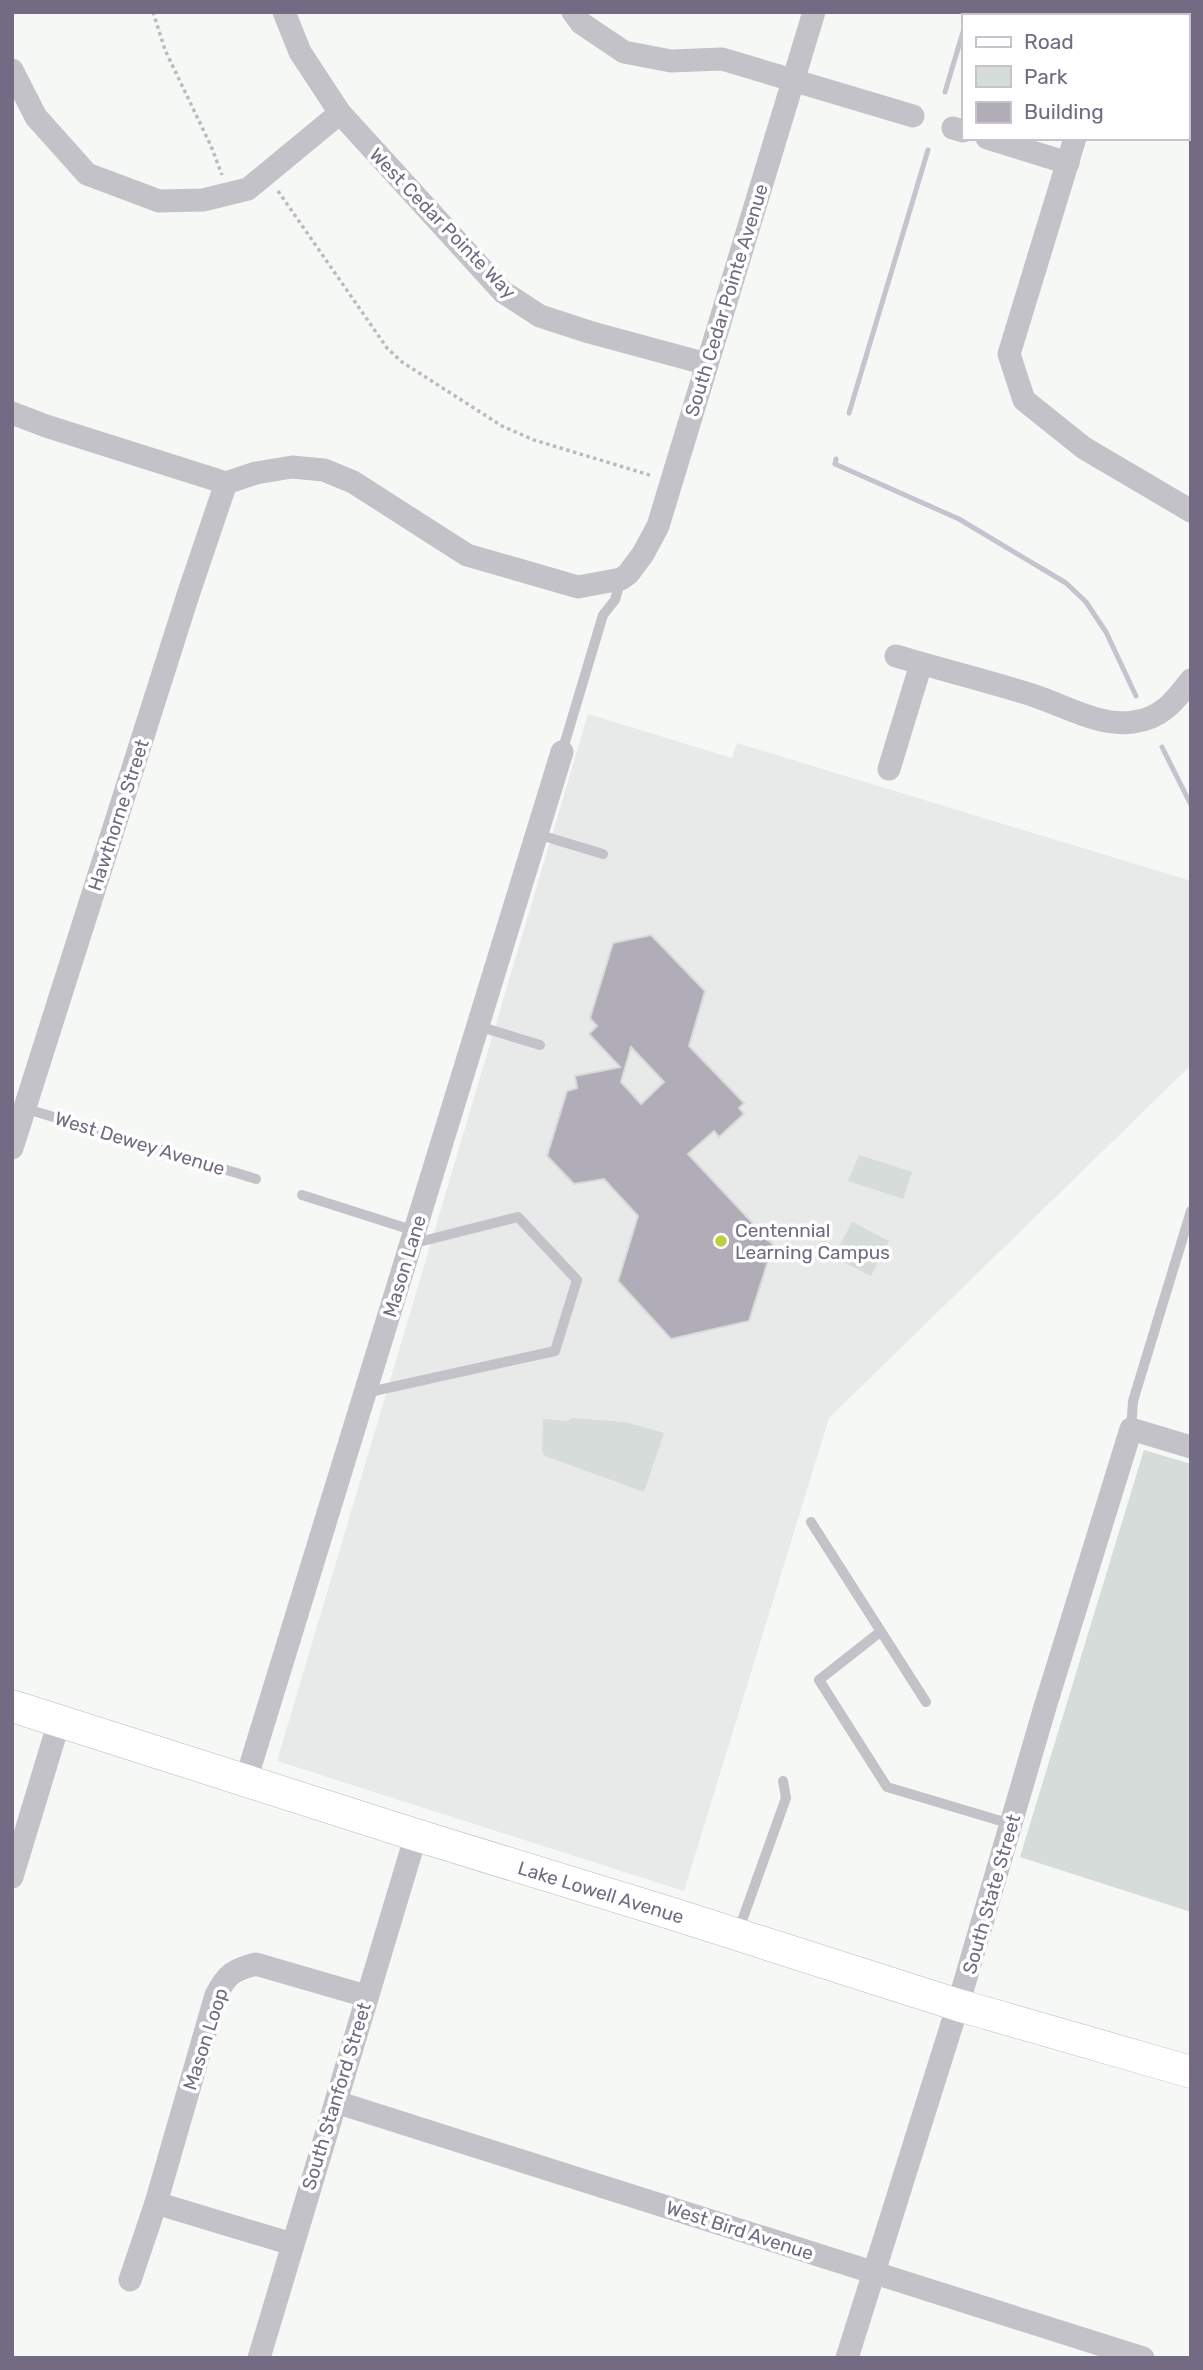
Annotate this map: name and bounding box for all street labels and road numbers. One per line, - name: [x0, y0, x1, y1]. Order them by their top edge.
- street label: West Cedar Pointe Way: [365, 143, 521, 304]
- street label: South Cedar Pointe Avenue: [680, 181, 773, 419]
- street label: Hawthorne Street: [83, 736, 154, 894]
- street label: West Dewey Avenue: [52, 1107, 228, 1180]
- street label: Mason Lane: [378, 1212, 431, 1320]
- street label: South State Street: [958, 1811, 1025, 1977]
- street label: Lake Lowell Avenue: [515, 1856, 687, 1929]
- street label: Mason Loop: [178, 1985, 233, 2093]
- street label: South Stanford Street: [297, 1999, 376, 2193]
- street label: West Bird Avenue: [663, 2196, 816, 2265]

